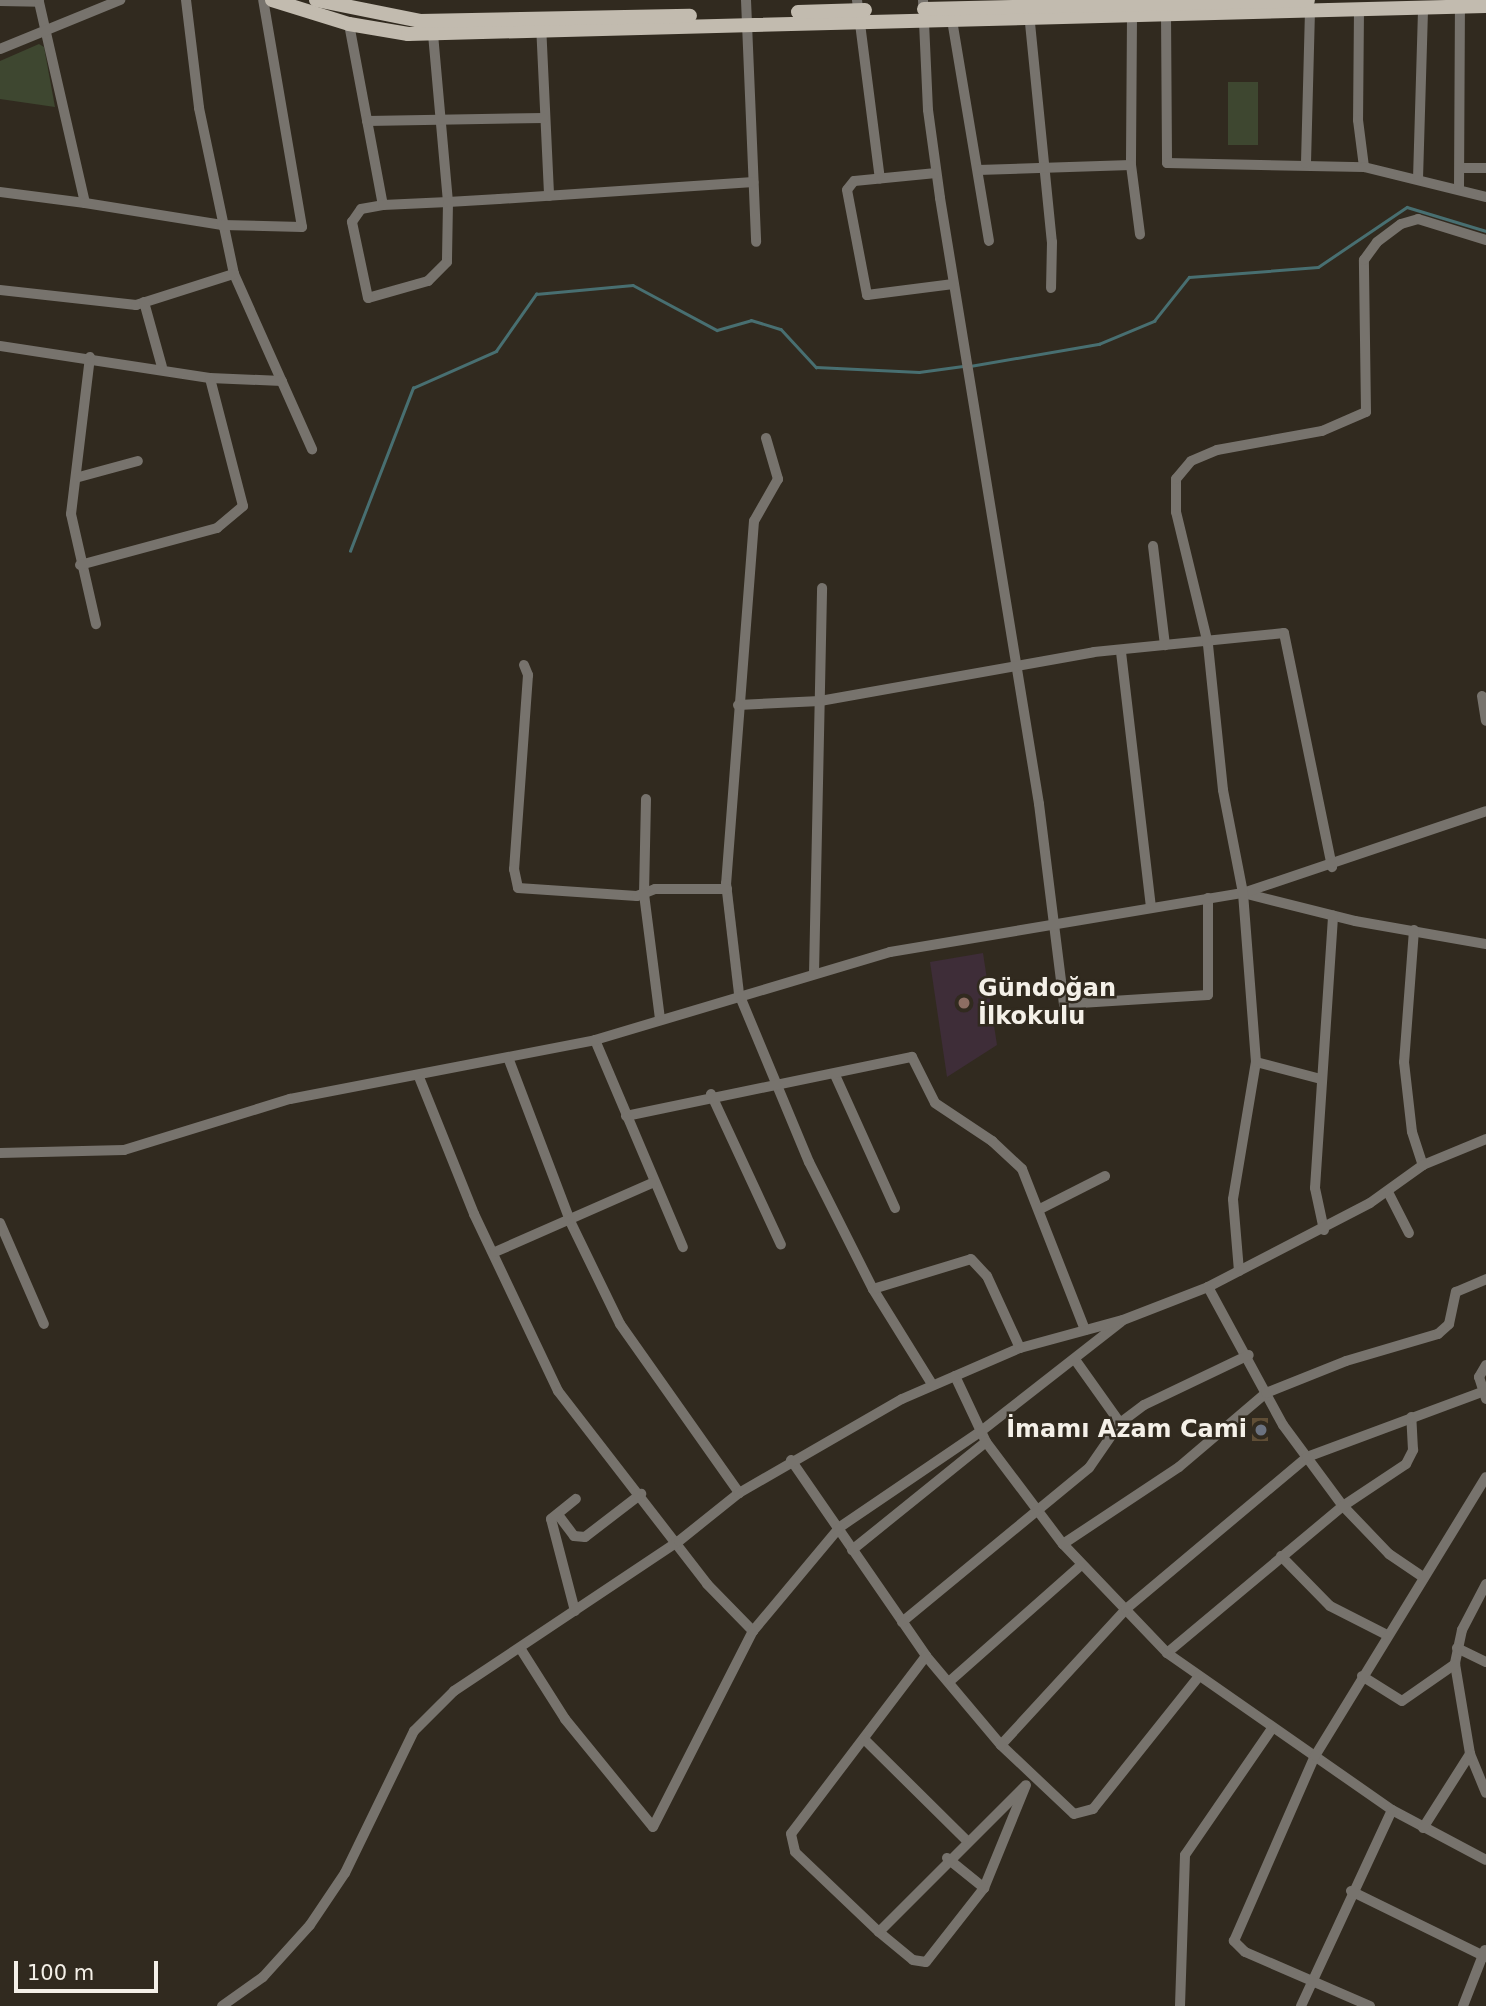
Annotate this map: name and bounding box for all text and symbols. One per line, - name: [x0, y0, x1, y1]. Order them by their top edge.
- place label: Gündoğan İlkokulu: [978, 975, 1116, 1031]
- marker: Gündoğan İlkokulu: [956, 995, 972, 1011]
- place label: İmamı Azam Cami: [1006, 1416, 1247, 1444]
- marker: İmamı Azam Cami: [1253, 1422, 1269, 1438]
- scale bar: [18, 1946, 161, 1990]
- text: 100 m: [27, 1961, 94, 1985]

